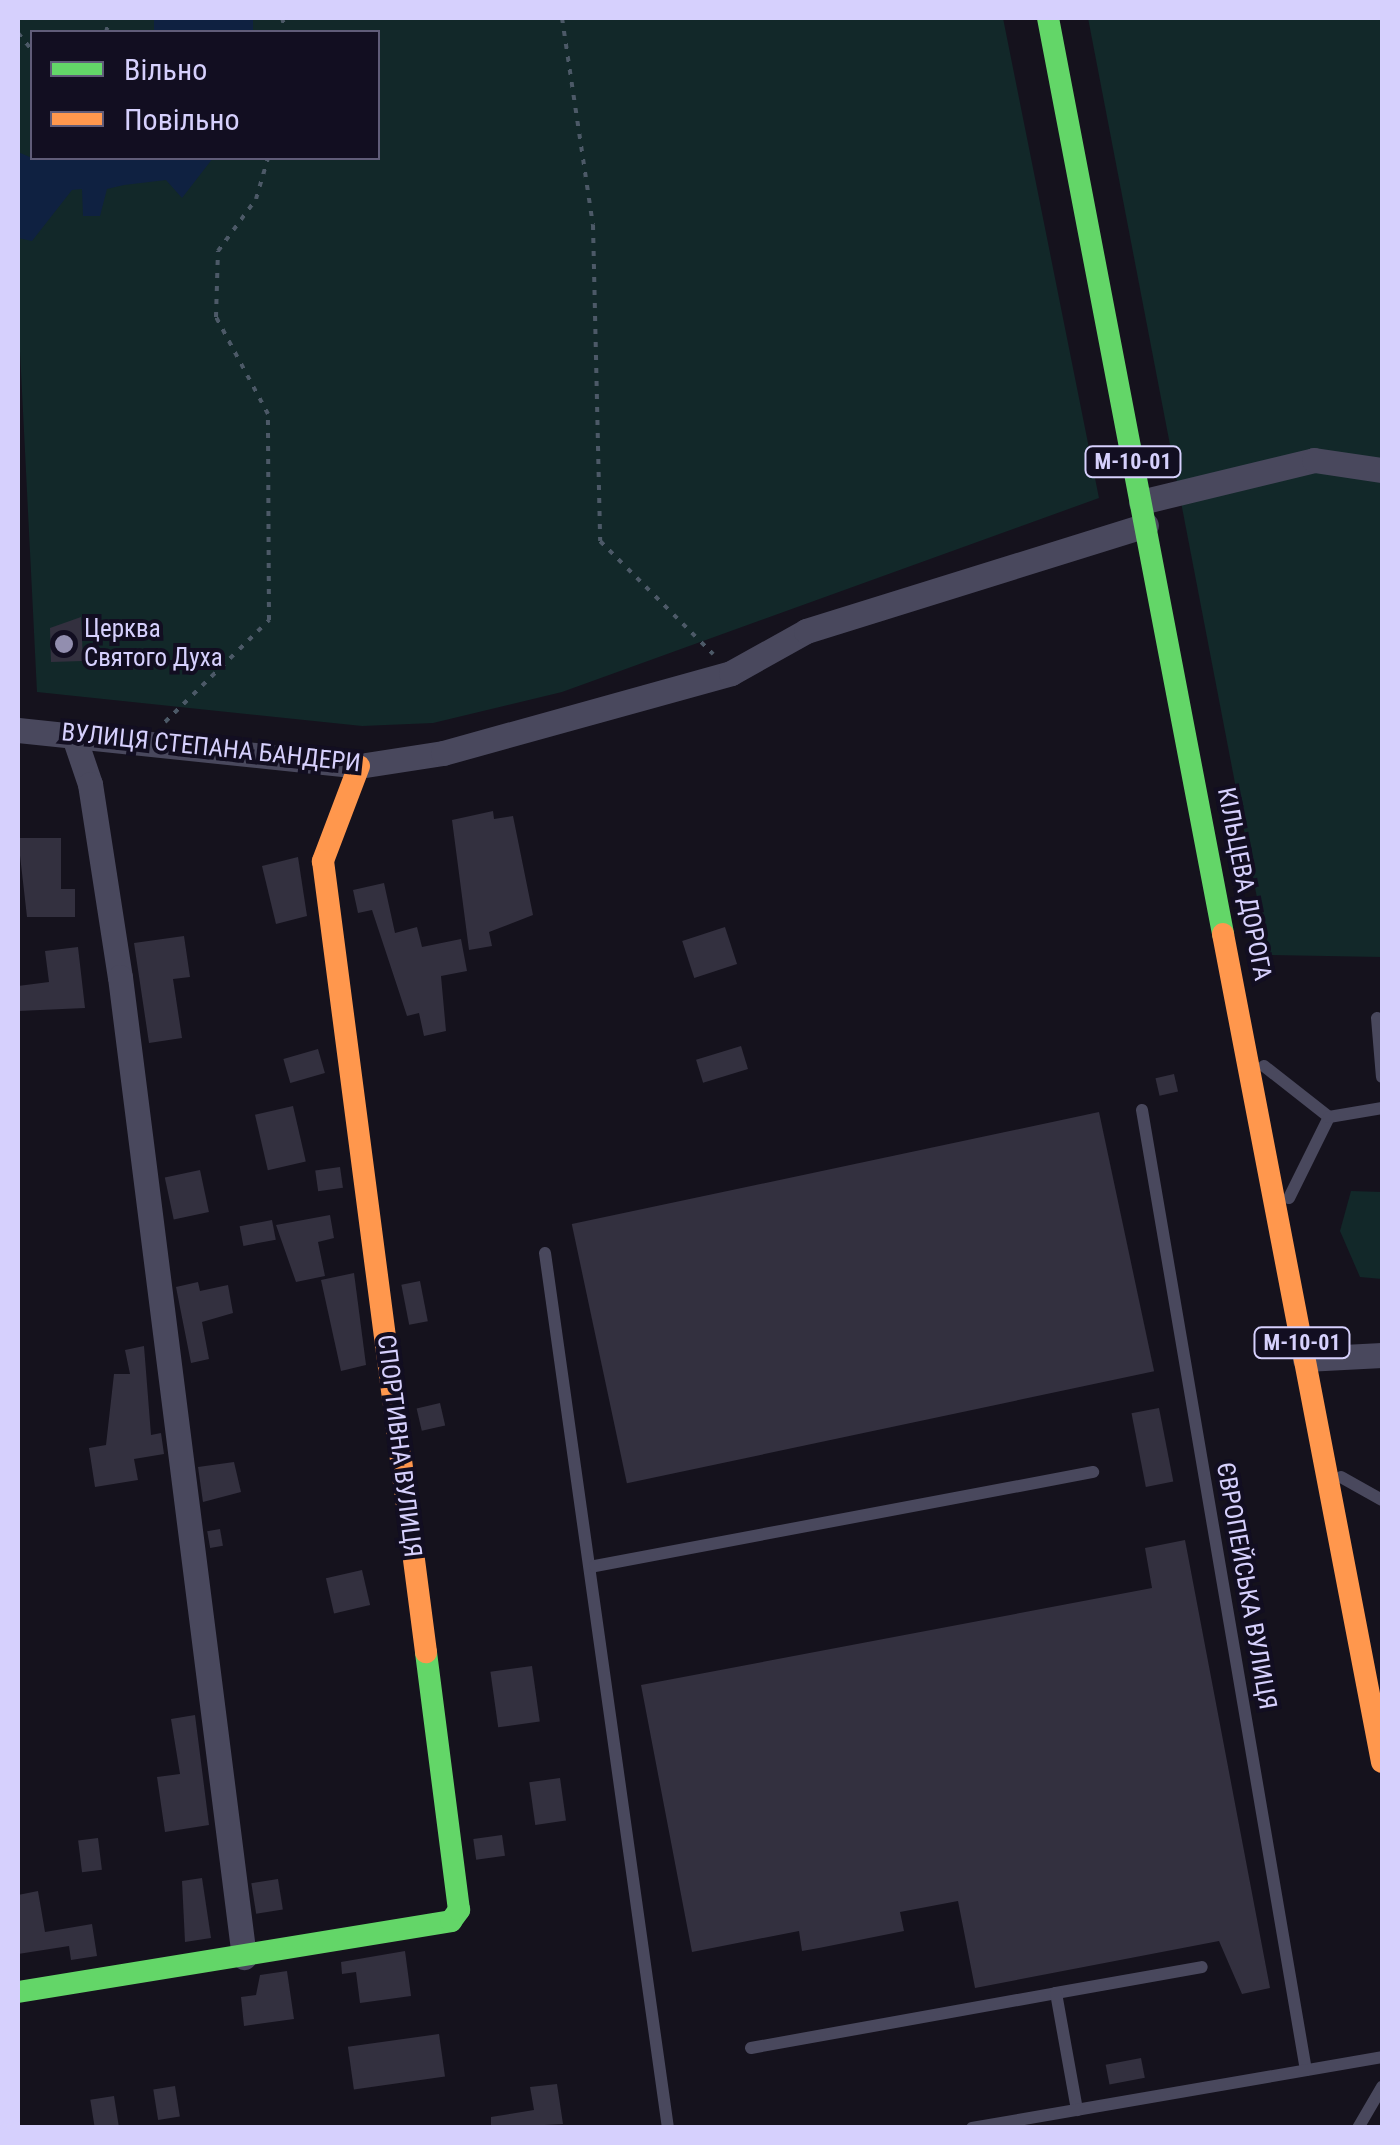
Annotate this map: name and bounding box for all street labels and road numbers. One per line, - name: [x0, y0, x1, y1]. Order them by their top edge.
- road number: М-10-01: [1083, 445, 1183, 479]
- street label: ВУЛИЦЯ СТЕПАНА БАНДЕРИ: [60, 717, 362, 779]
- street label: КІЛЬЦЕВА ДОРОГА: [1211, 785, 1277, 983]
- road number: М-10-01: [1252, 1326, 1352, 1360]
- street label: СПОРТИВНА ВУЛИЦЯ: [370, 1333, 428, 1559]
- street label: ЄВРОПЕЙСЬКА ВУЛИЦЯ: [1209, 1460, 1283, 1712]

